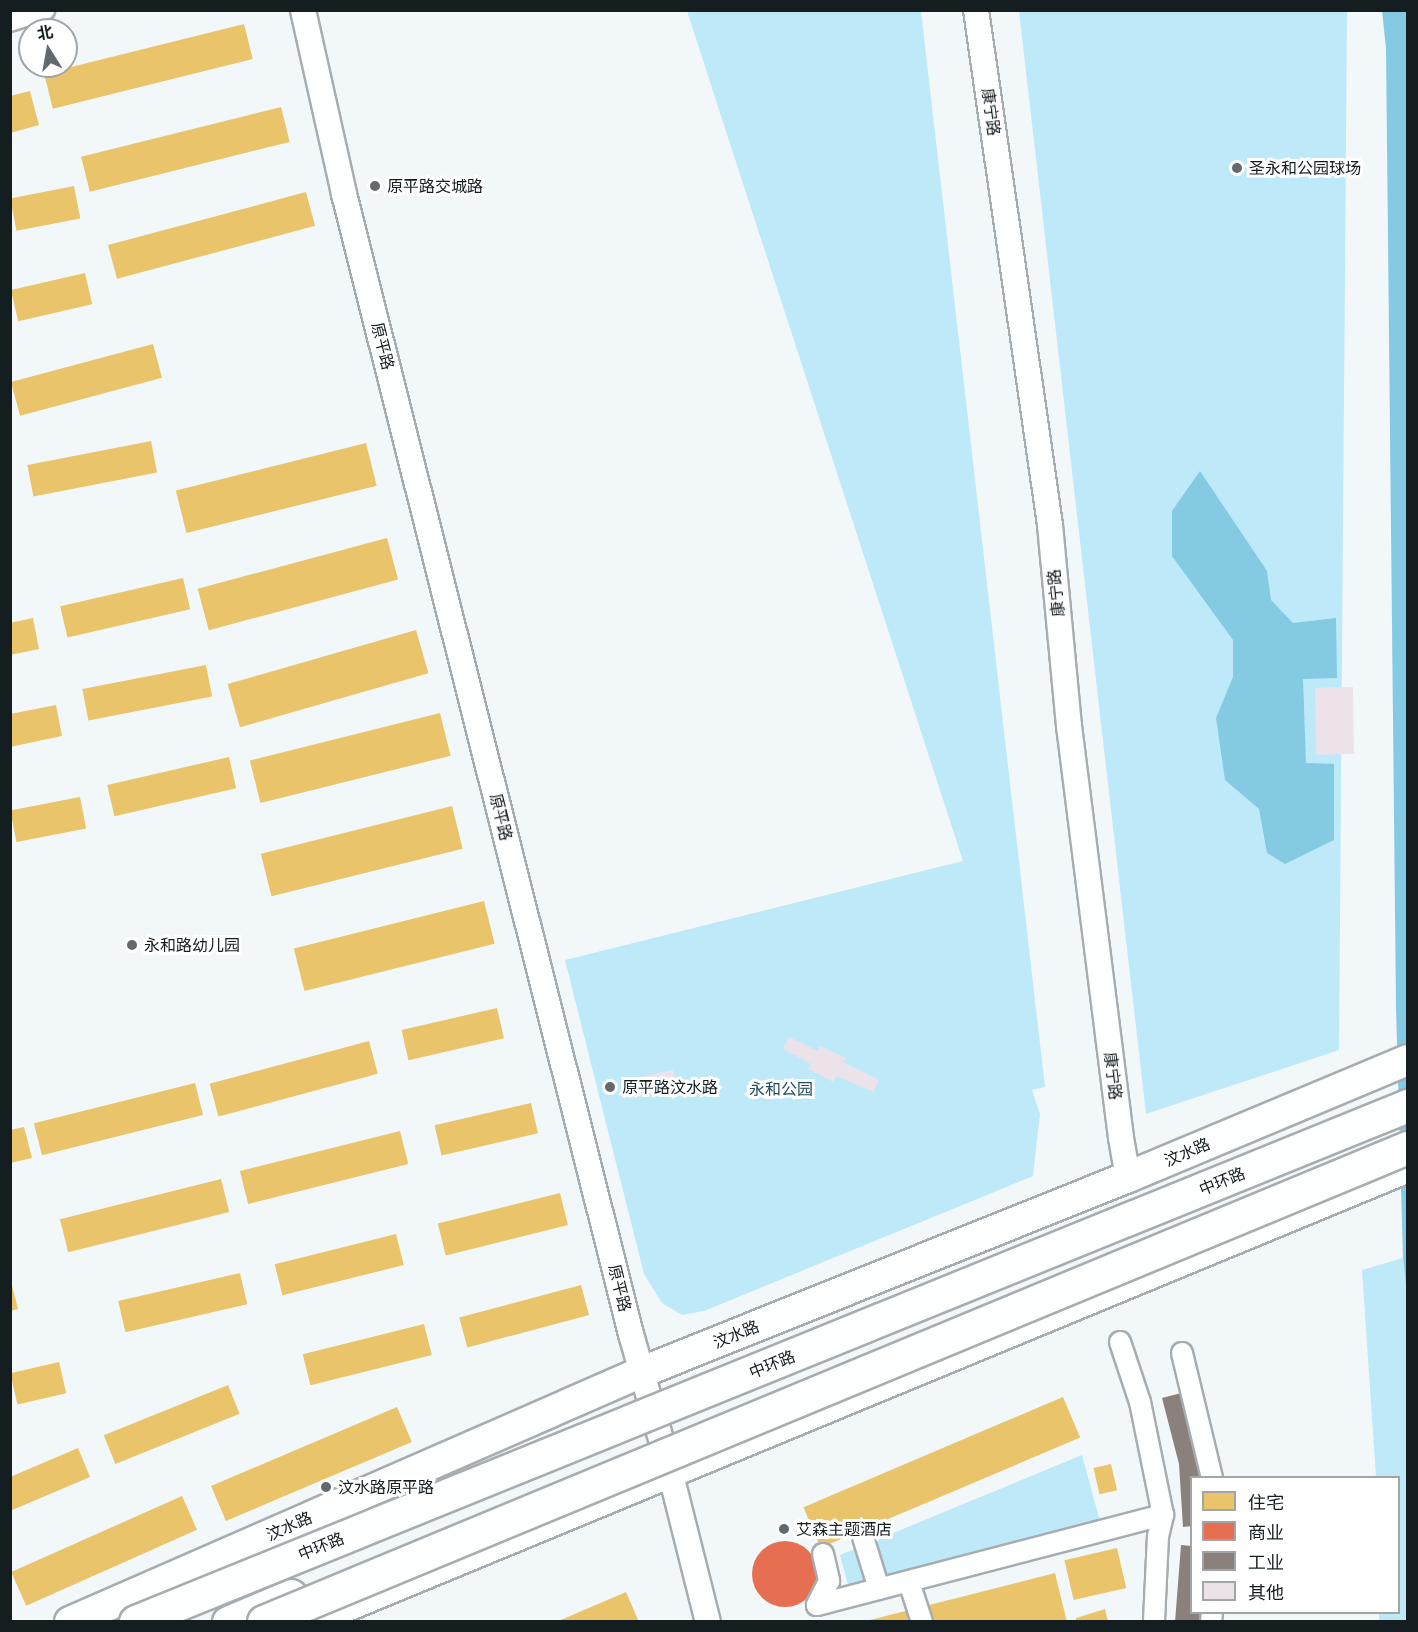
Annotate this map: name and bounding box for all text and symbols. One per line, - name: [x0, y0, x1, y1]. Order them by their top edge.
- north arrow: [18, 18, 78, 78]
- text: 北: [35, 21, 55, 44]
- street label: 康宁路: [978, 87, 1004, 137]
- place label: 圣永和公园球场: [1249, 158, 1361, 178]
- marker: 圣永和公园球场: [1230, 161, 1244, 175]
- place label: 原平路交城路: [387, 176, 483, 196]
- marker: 原平路交城路: [368, 179, 382, 193]
- street label: 原平路: [368, 320, 398, 372]
- street label: 康宁路: [1044, 568, 1068, 618]
- street label: 原平路: [486, 791, 516, 843]
- place label: 永和路幼儿园: [144, 935, 240, 955]
- marker: 永和路幼儿园: [125, 938, 139, 952]
- street label: 康宁路: [1101, 1051, 1125, 1101]
- place label: 原平路汶水路: [622, 1077, 718, 1097]
- park label: 永和公园: [749, 1079, 813, 1099]
- marker: 原平路汶水路: [603, 1080, 617, 1094]
- street label: 汶水路: [1161, 1134, 1213, 1170]
- street label: 中环路: [1196, 1163, 1248, 1199]
- street label: 原平路: [605, 1262, 635, 1314]
- street label: 汶水路: [710, 1316, 762, 1352]
- street label: 中环路: [746, 1346, 798, 1382]
- legend: [1190, 1476, 1400, 1614]
- place label: 汶水路原平路: [338, 1477, 434, 1497]
- marker: 汶水路原平路: [319, 1480, 333, 1494]
- text: 住宅: [1248, 1491, 1284, 1514]
- street label: 汶水路: [263, 1507, 315, 1545]
- place label: 艾森主题酒店: [796, 1519, 892, 1539]
- text: 商业: [1248, 1521, 1284, 1544]
- marker: 艾森主题酒店: [777, 1522, 791, 1536]
- street label: 中环路: [295, 1528, 347, 1564]
- text: 工业: [1248, 1551, 1284, 1574]
- text: 其他: [1248, 1581, 1284, 1604]

